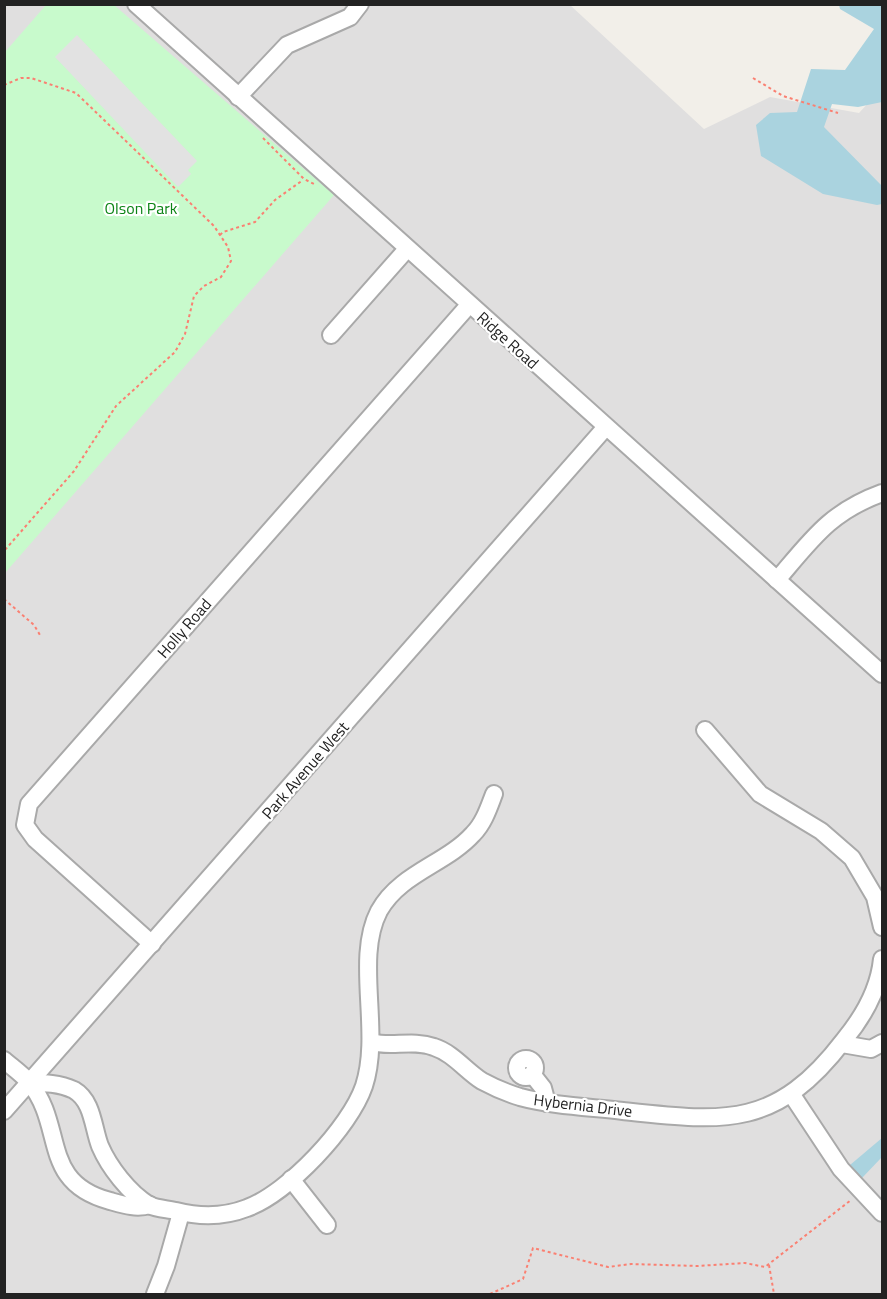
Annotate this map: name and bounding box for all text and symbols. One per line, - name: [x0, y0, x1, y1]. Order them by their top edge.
- park label: Olson Park: [105, 196, 178, 220]
- street label: Ridge Road: [472, 306, 544, 374]
- street label: Holly Road: [151, 593, 217, 663]
- street label: Park Avenue West: [256, 716, 355, 824]
- street label: Hybernia Drive: [532, 1087, 634, 1123]

